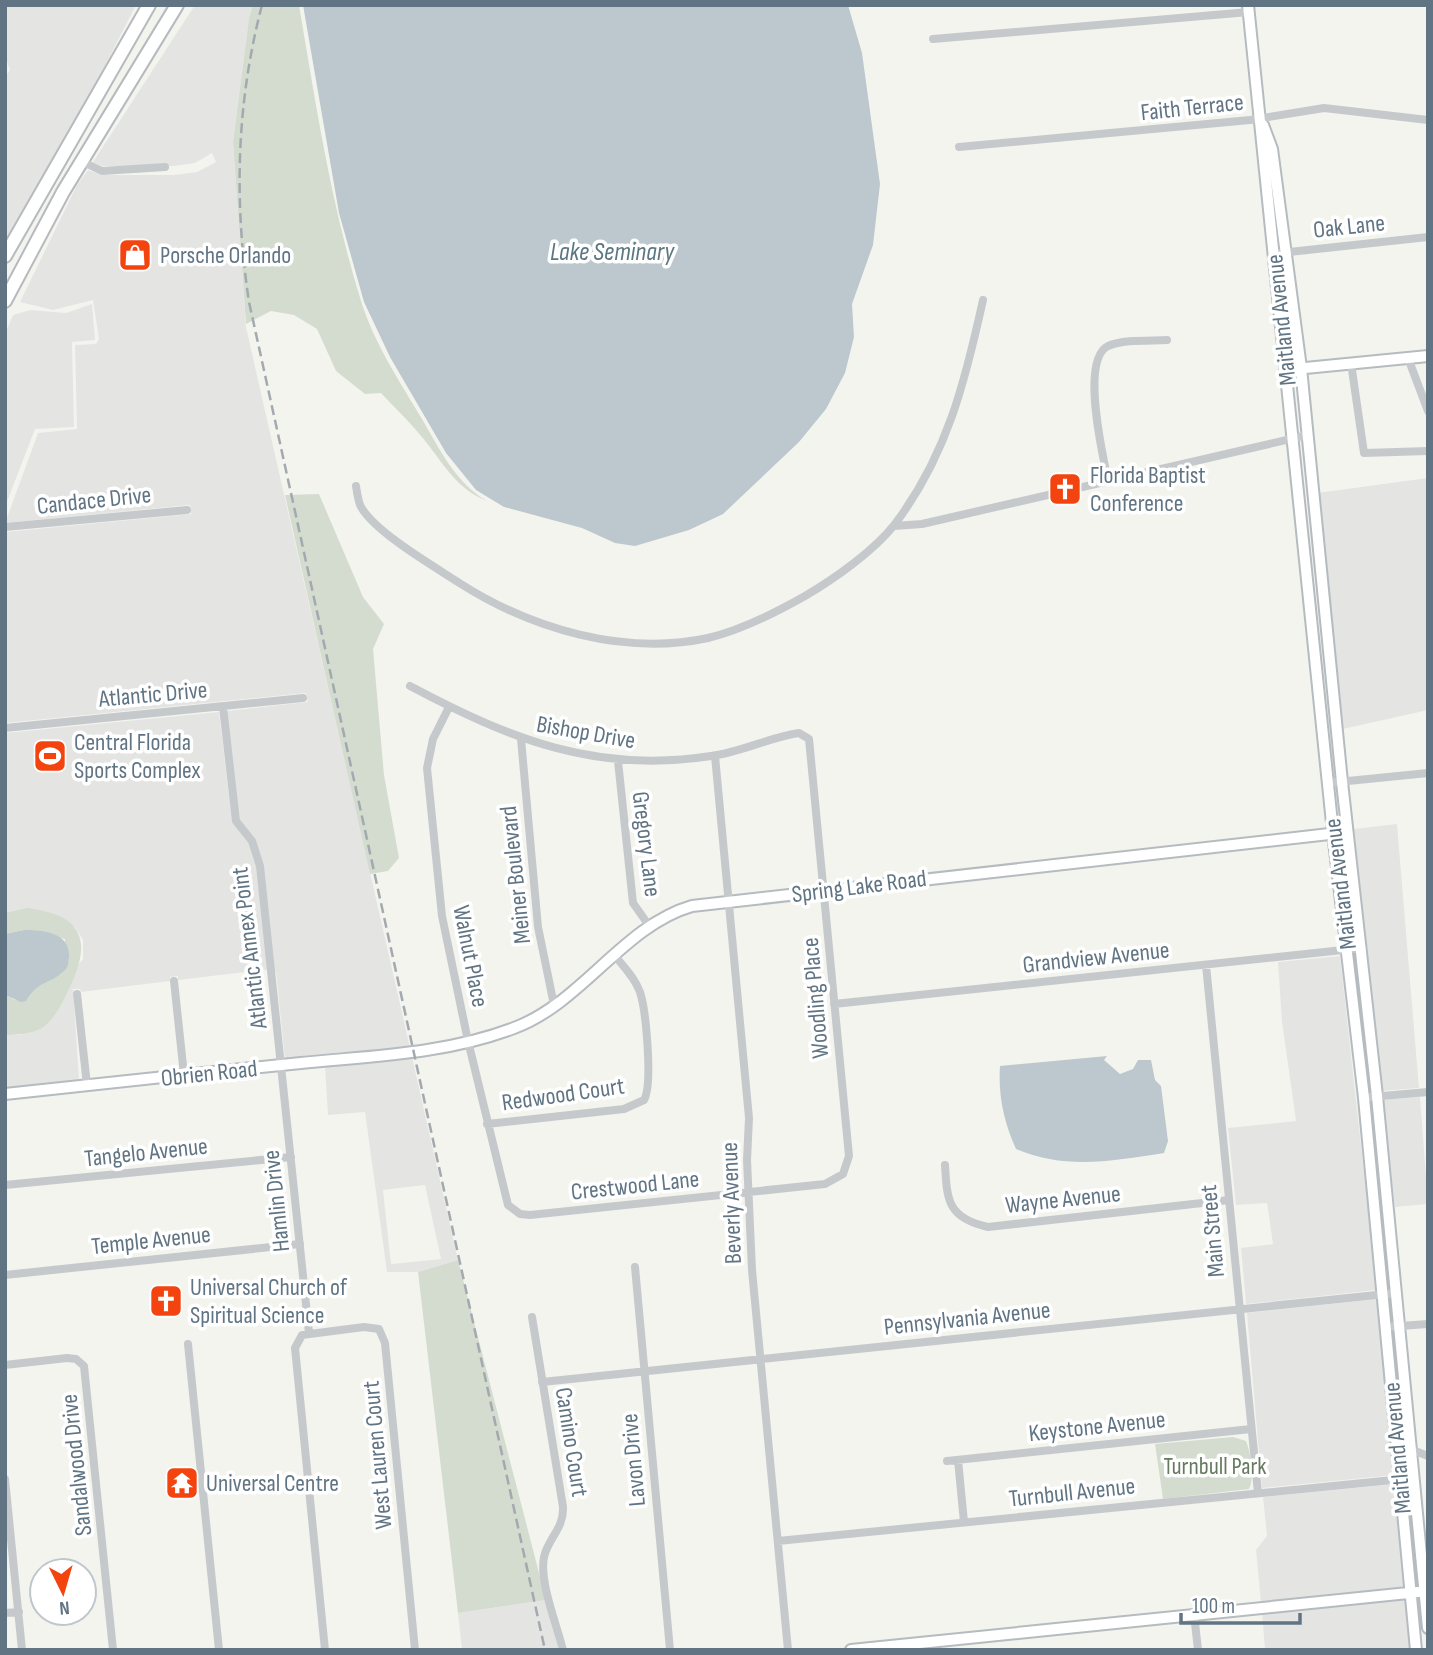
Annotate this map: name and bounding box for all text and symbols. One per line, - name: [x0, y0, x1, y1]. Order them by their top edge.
- street label: Faith Terrace: [1139, 88, 1245, 127]
- street label: Oak Lane: [1312, 208, 1386, 245]
- shop icon: Porsche Orlando: [116, 236, 154, 274]
- water label: Lake Seminary: [550, 237, 675, 268]
- place label: Porsche Orlando: [160, 241, 291, 270]
- street label: Maitland Avenue: [1260, 253, 1303, 387]
- place label: Florida Baptist Conference: [1090, 461, 1206, 518]
- church icon: Florida Baptist Conference: [1046, 470, 1084, 508]
- street label: Candace Drive: [35, 480, 153, 521]
- street label: Atlantic Drive: [97, 675, 209, 714]
- street label: Bishop Drive: [534, 710, 638, 755]
- place label: Central Florida Sports Complex: [74, 728, 201, 785]
- sports icon: Central Florida Sports Complex: [31, 737, 69, 775]
- street label: Gregory Lane: [626, 790, 667, 898]
- street label: Meiner Boulevard: [494, 805, 537, 945]
- street label: Maitland Avenue: [1318, 817, 1363, 951]
- street label: Spring Lake Road: [790, 864, 928, 909]
- street label: Atlantic Annex Point: [225, 865, 274, 1032]
- street label: Walnut Place: [446, 903, 495, 1009]
- street label: Grandview Avenue: [1021, 935, 1171, 980]
- street label: Woodling Place: [796, 936, 835, 1060]
- street label: Obrien Road: [159, 1054, 259, 1093]
- street label: Redwood Court: [500, 1072, 626, 1117]
- street label: Tangelo Avenue: [83, 1132, 209, 1173]
- street label: Beverly Avenue: [715, 1141, 748, 1264]
- street label: Hamlin Drive: [257, 1149, 296, 1253]
- street label: Crestwood Lane: [569, 1164, 701, 1207]
- street label: Wayne Avenue: [1004, 1179, 1122, 1220]
- street label: Main Street: [1194, 1184, 1231, 1278]
- street label: Temple Avenue: [90, 1220, 212, 1261]
- place label: Universal Church of Spiritual Science: [190, 1273, 348, 1330]
- church icon: Universal Church of Spiritual Science: [147, 1282, 185, 1320]
- street label: Pennsylvania Avenue: [882, 1295, 1052, 1342]
- street label: West Lauren Court: [357, 1380, 398, 1530]
- street label: Maitland Avenue: [1377, 1381, 1418, 1515]
- street label: Camino Court: [549, 1385, 594, 1499]
- street label: Sandalwood Drive: [55, 1393, 98, 1537]
- street label: Keystone Avenue: [1027, 1405, 1167, 1448]
- street label: Lavon Drive: [615, 1412, 652, 1508]
- park label: Turnbull Park: [1163, 1452, 1267, 1481]
- temple icon: Universal Centre: [163, 1464, 201, 1502]
- place label: Universal Centre: [206, 1469, 339, 1498]
- street label: Turnbull Avenue: [1008, 1471, 1137, 1514]
- north arrow: [28, 1557, 98, 1627]
- scale bar: [1181, 1582, 1300, 1626]
- text: 100 m: [1192, 1594, 1235, 1619]
- text: N: [58, 1596, 70, 1619]

